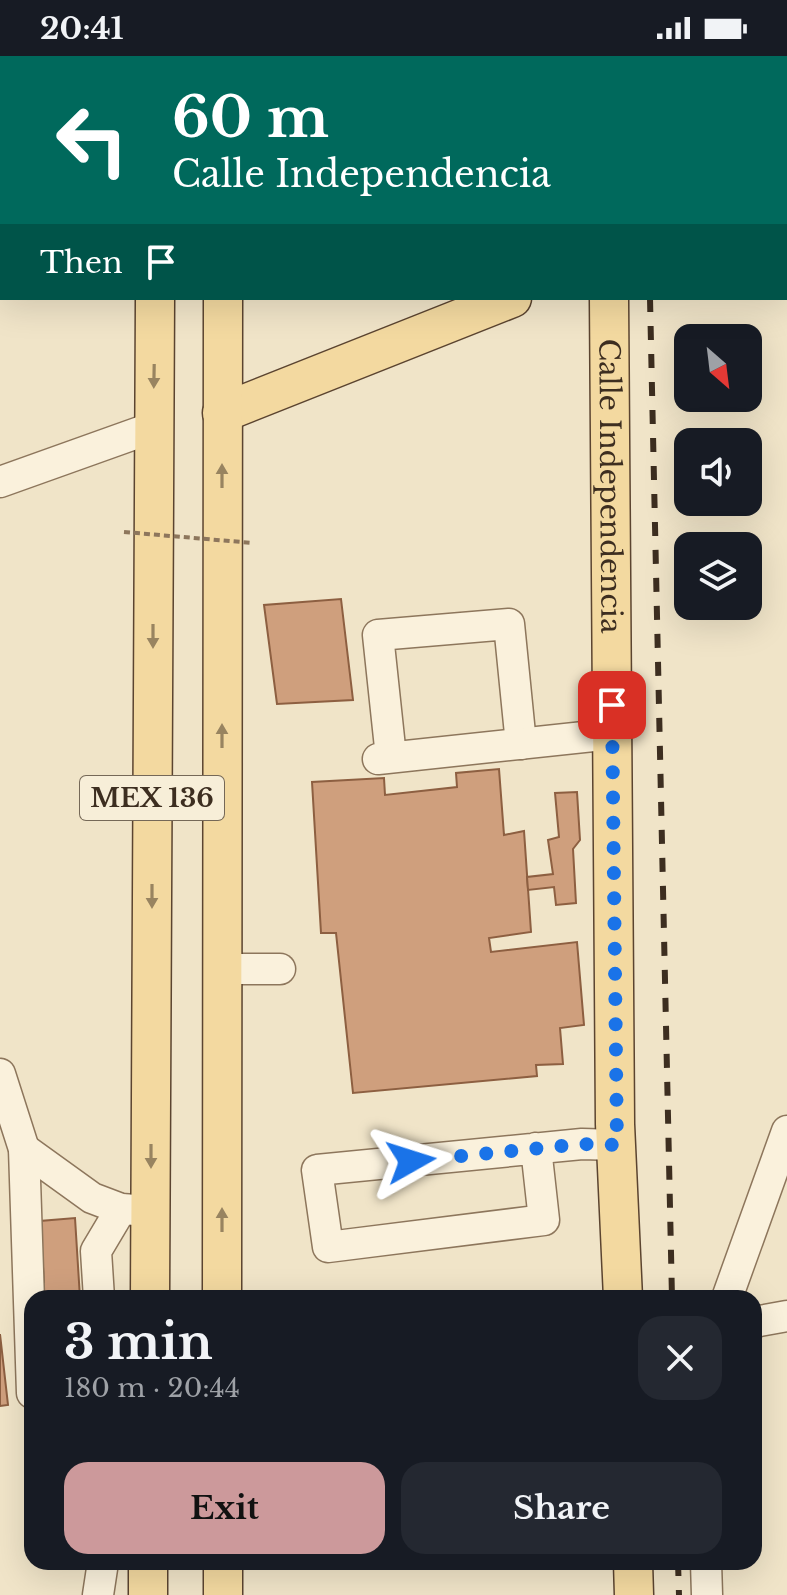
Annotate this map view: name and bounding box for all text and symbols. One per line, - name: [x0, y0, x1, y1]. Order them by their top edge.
- text: 20:41: [40, 10, 124, 47]
- text: 60 m: [172, 83, 329, 152]
- icon: left: [40, 88, 144, 192]
- text: Calle Independencia: [172, 152, 551, 197]
- icon: arrive: [139, 240, 183, 284]
- text: Then: [40, 244, 123, 281]
- north arrow: [674, 324, 762, 412]
- map controls: [674, 324, 762, 620]
- street label: Calle Independencia: [592, 338, 629, 634]
- one-way arrow: [148, 364, 160, 389]
- button: sound: [674, 428, 762, 516]
- one-way arrow: [216, 463, 228, 488]
- button: layers: [674, 532, 762, 620]
- one-way arrow: [147, 624, 159, 649]
- pin: [578, 671, 646, 739]
- icon: arrive: [590, 683, 634, 727]
- one-way arrow: [216, 723, 228, 748]
- road number: MEX 136: [80, 776, 224, 820]
- one-way arrow: [146, 884, 158, 909]
- position arrow: [369, 1119, 453, 1203]
- one-way arrow: [145, 1144, 157, 1169]
- one-way arrow: [216, 1207, 228, 1232]
- text: 3 min: [64, 1312, 213, 1372]
- button: close: [638, 1316, 722, 1400]
- text: 180 m · 20:44: [64, 1372, 240, 1404]
- button: Exit: [64, 1462, 385, 1554]
- button: Share: [401, 1462, 722, 1554]

